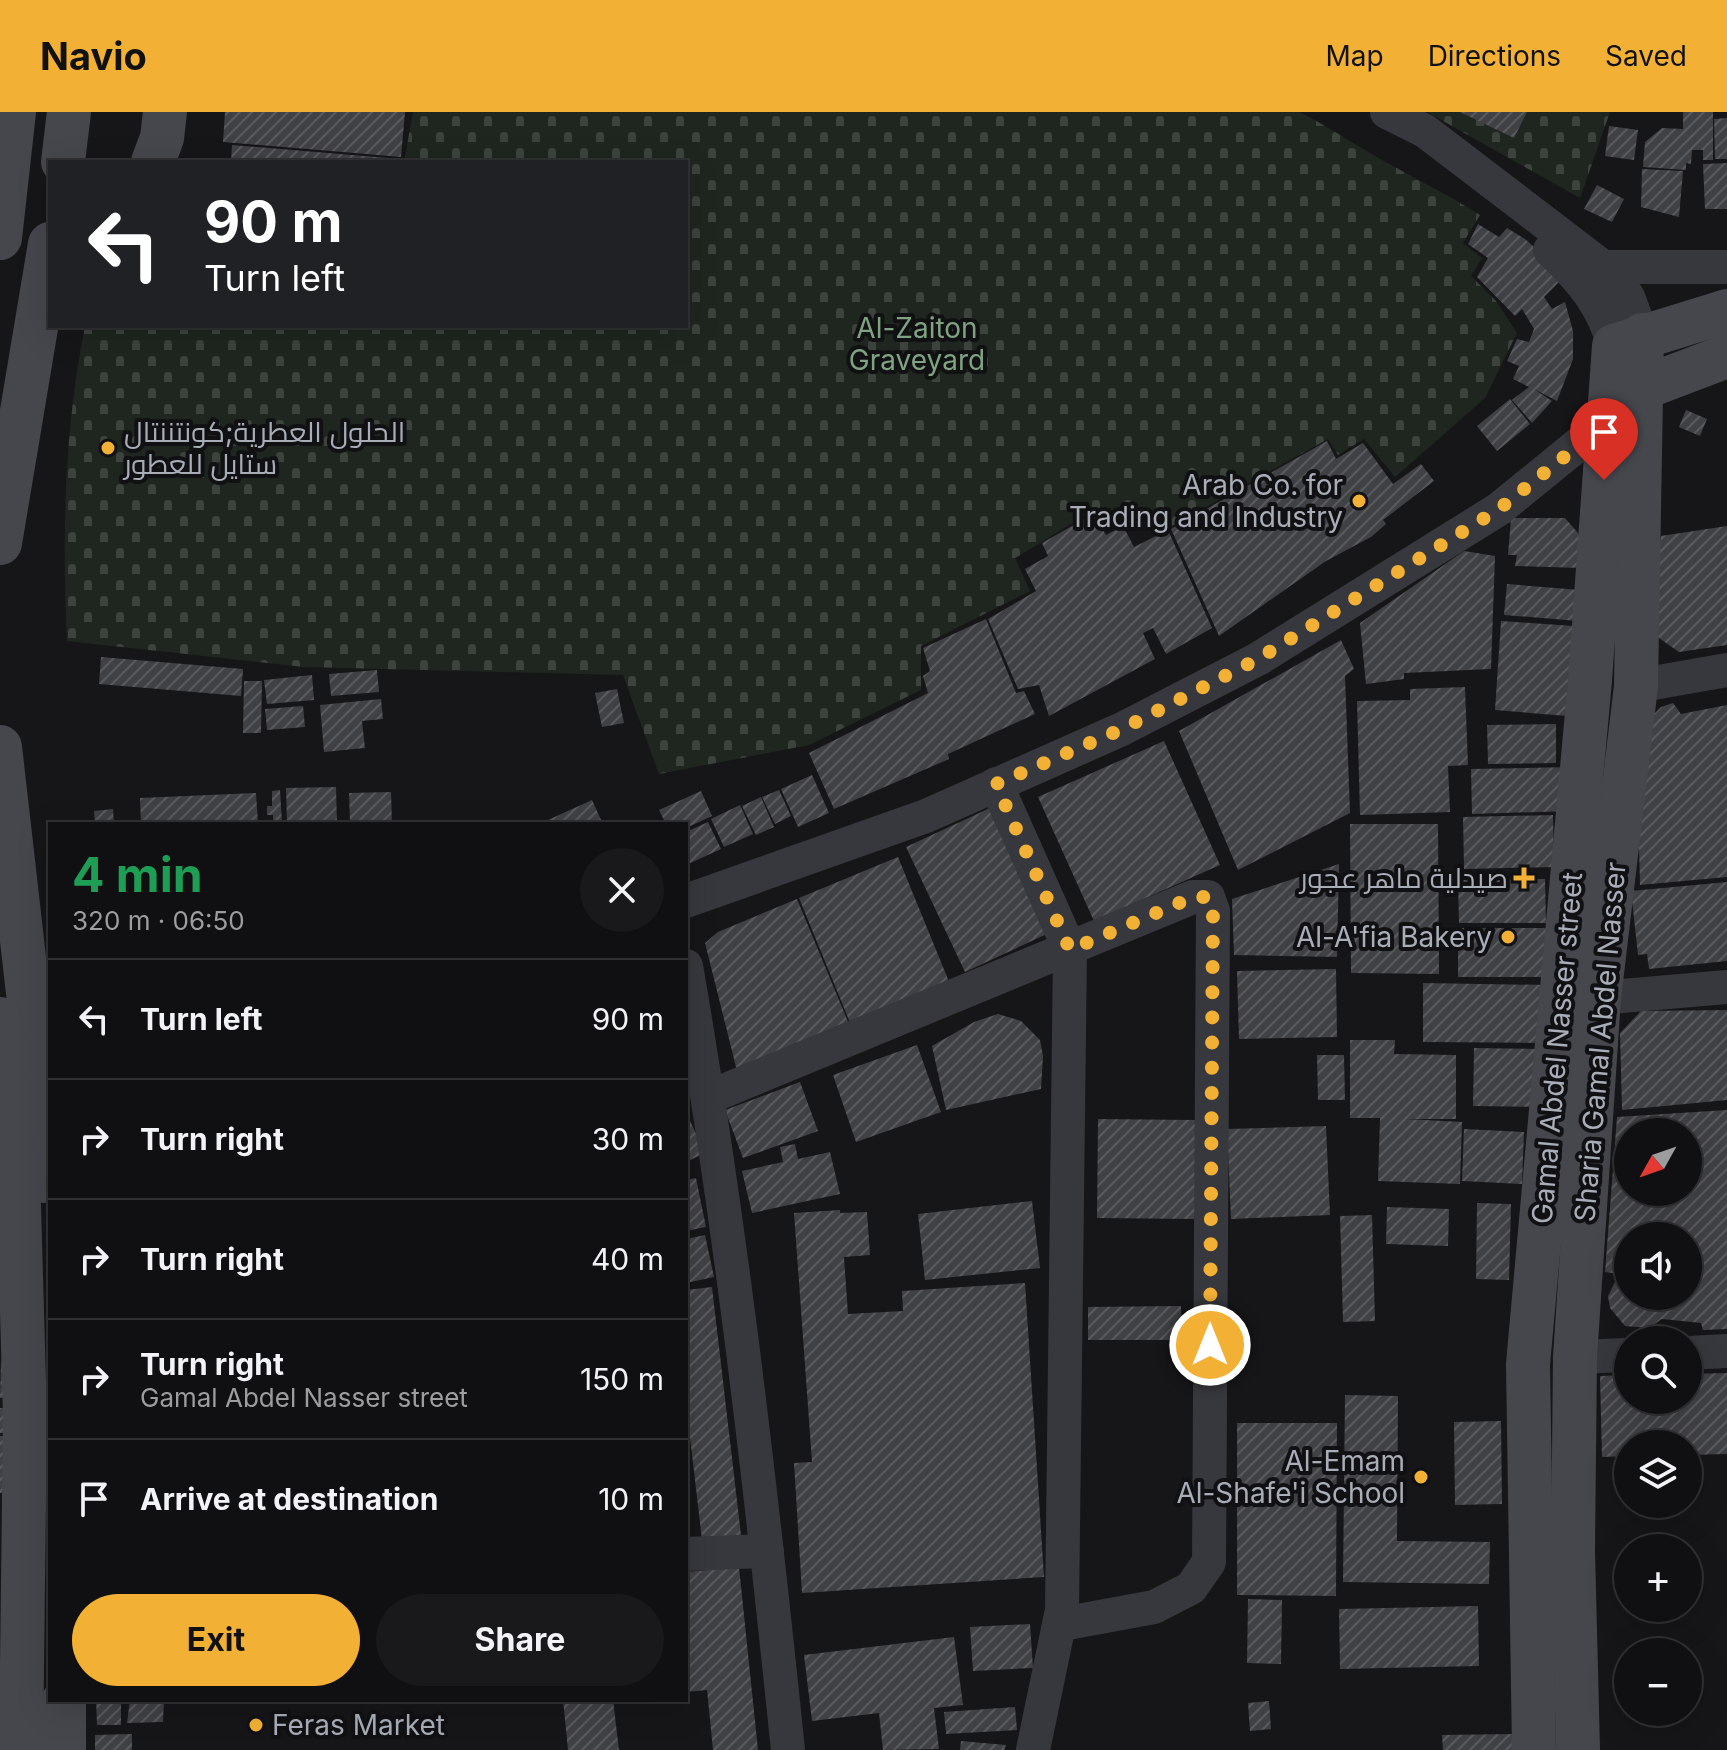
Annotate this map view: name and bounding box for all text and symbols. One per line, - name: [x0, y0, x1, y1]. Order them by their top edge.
- text: Navio: [40, 33, 147, 79]
- text: Map: [1325, 39, 1384, 73]
- text: Directions: [1428, 39, 1561, 73]
- text: Saved: [1605, 39, 1687, 73]
- text: 90 m: [204, 188, 343, 256]
- icon: left: [72, 192, 176, 296]
- text: Turn left: [204, 256, 345, 300]
- park label: Al-Zaiton Graveyard: [849, 311, 985, 377]
- pin: [1570, 398, 1638, 480]
- icon: arrive: [1582, 410, 1626, 454]
- place label: الحلول العطرية;كونتننتال ستايل للعطور: [122, 415, 405, 481]
- marker: الحلول العطرية;كونتننتال ستايل للعطور: [99, 439, 117, 457]
- place label: Arab Co. for Trading and Industry: [1069, 468, 1343, 534]
- marker: Arab Co. for Trading and Industry: [1350, 492, 1368, 510]
- text: 4 min: [72, 845, 203, 904]
- button: close: [580, 848, 664, 932]
- place label: صيدلية ماهر عجور: [1298, 861, 1508, 895]
- street label: Sharia Gamal Abdel Nasser: [1567, 861, 1633, 1223]
- marker: صيدلية ماهر عجور: [1515, 869, 1533, 887]
- street label: Gamal Abdel Nasser street: [1525, 871, 1589, 1225]
- text: 320 m · 06:50: [72, 905, 245, 936]
- place label: Al-A'fia Bakery: [1296, 920, 1492, 954]
- marker: Al-A'fia Bakery: [1499, 928, 1517, 946]
- icon: left: [72, 997, 116, 1041]
- text: Turn left: [140, 1001, 262, 1037]
- text: 90 m: [592, 1001, 664, 1037]
- icon: right: [72, 1117, 116, 1161]
- north arrow: [1614, 1118, 1702, 1206]
- map controls: [1614, 1118, 1702, 1726]
- text: Turn right: [140, 1121, 284, 1157]
- text: 30 m: [592, 1121, 664, 1157]
- button: sound: [1614, 1222, 1702, 1310]
- icon: right: [72, 1237, 116, 1281]
- text: Turn right: [140, 1241, 284, 1277]
- text: 40 m: [591, 1241, 664, 1277]
- position arrow: [1168, 1303, 1252, 1387]
- button: search: [1614, 1326, 1702, 1414]
- text: Turn right: [140, 1346, 284, 1382]
- icon: right: [72, 1357, 116, 1401]
- text: 150 m: [580, 1361, 664, 1397]
- text: Gamal Abdel Nasser street: [140, 1382, 468, 1413]
- button: layers: [1614, 1430, 1702, 1518]
- place label: Al-Emam Al-Shafe'i School: [1176, 1444, 1405, 1510]
- marker: Al-Emam Al-Shafe'i School: [1412, 1468, 1430, 1486]
- icon: arrive: [72, 1477, 116, 1521]
- text: Arrive at destination: [140, 1481, 438, 1517]
- text: 10 m: [598, 1481, 664, 1517]
- button: +: [1614, 1534, 1702, 1622]
- button: Exit: [72, 1594, 360, 1686]
- button: Share: [376, 1594, 664, 1686]
- button: −: [1614, 1638, 1702, 1726]
- place label: Feras Market: [272, 1708, 445, 1742]
- marker: Feras Market: [247, 1716, 265, 1734]

